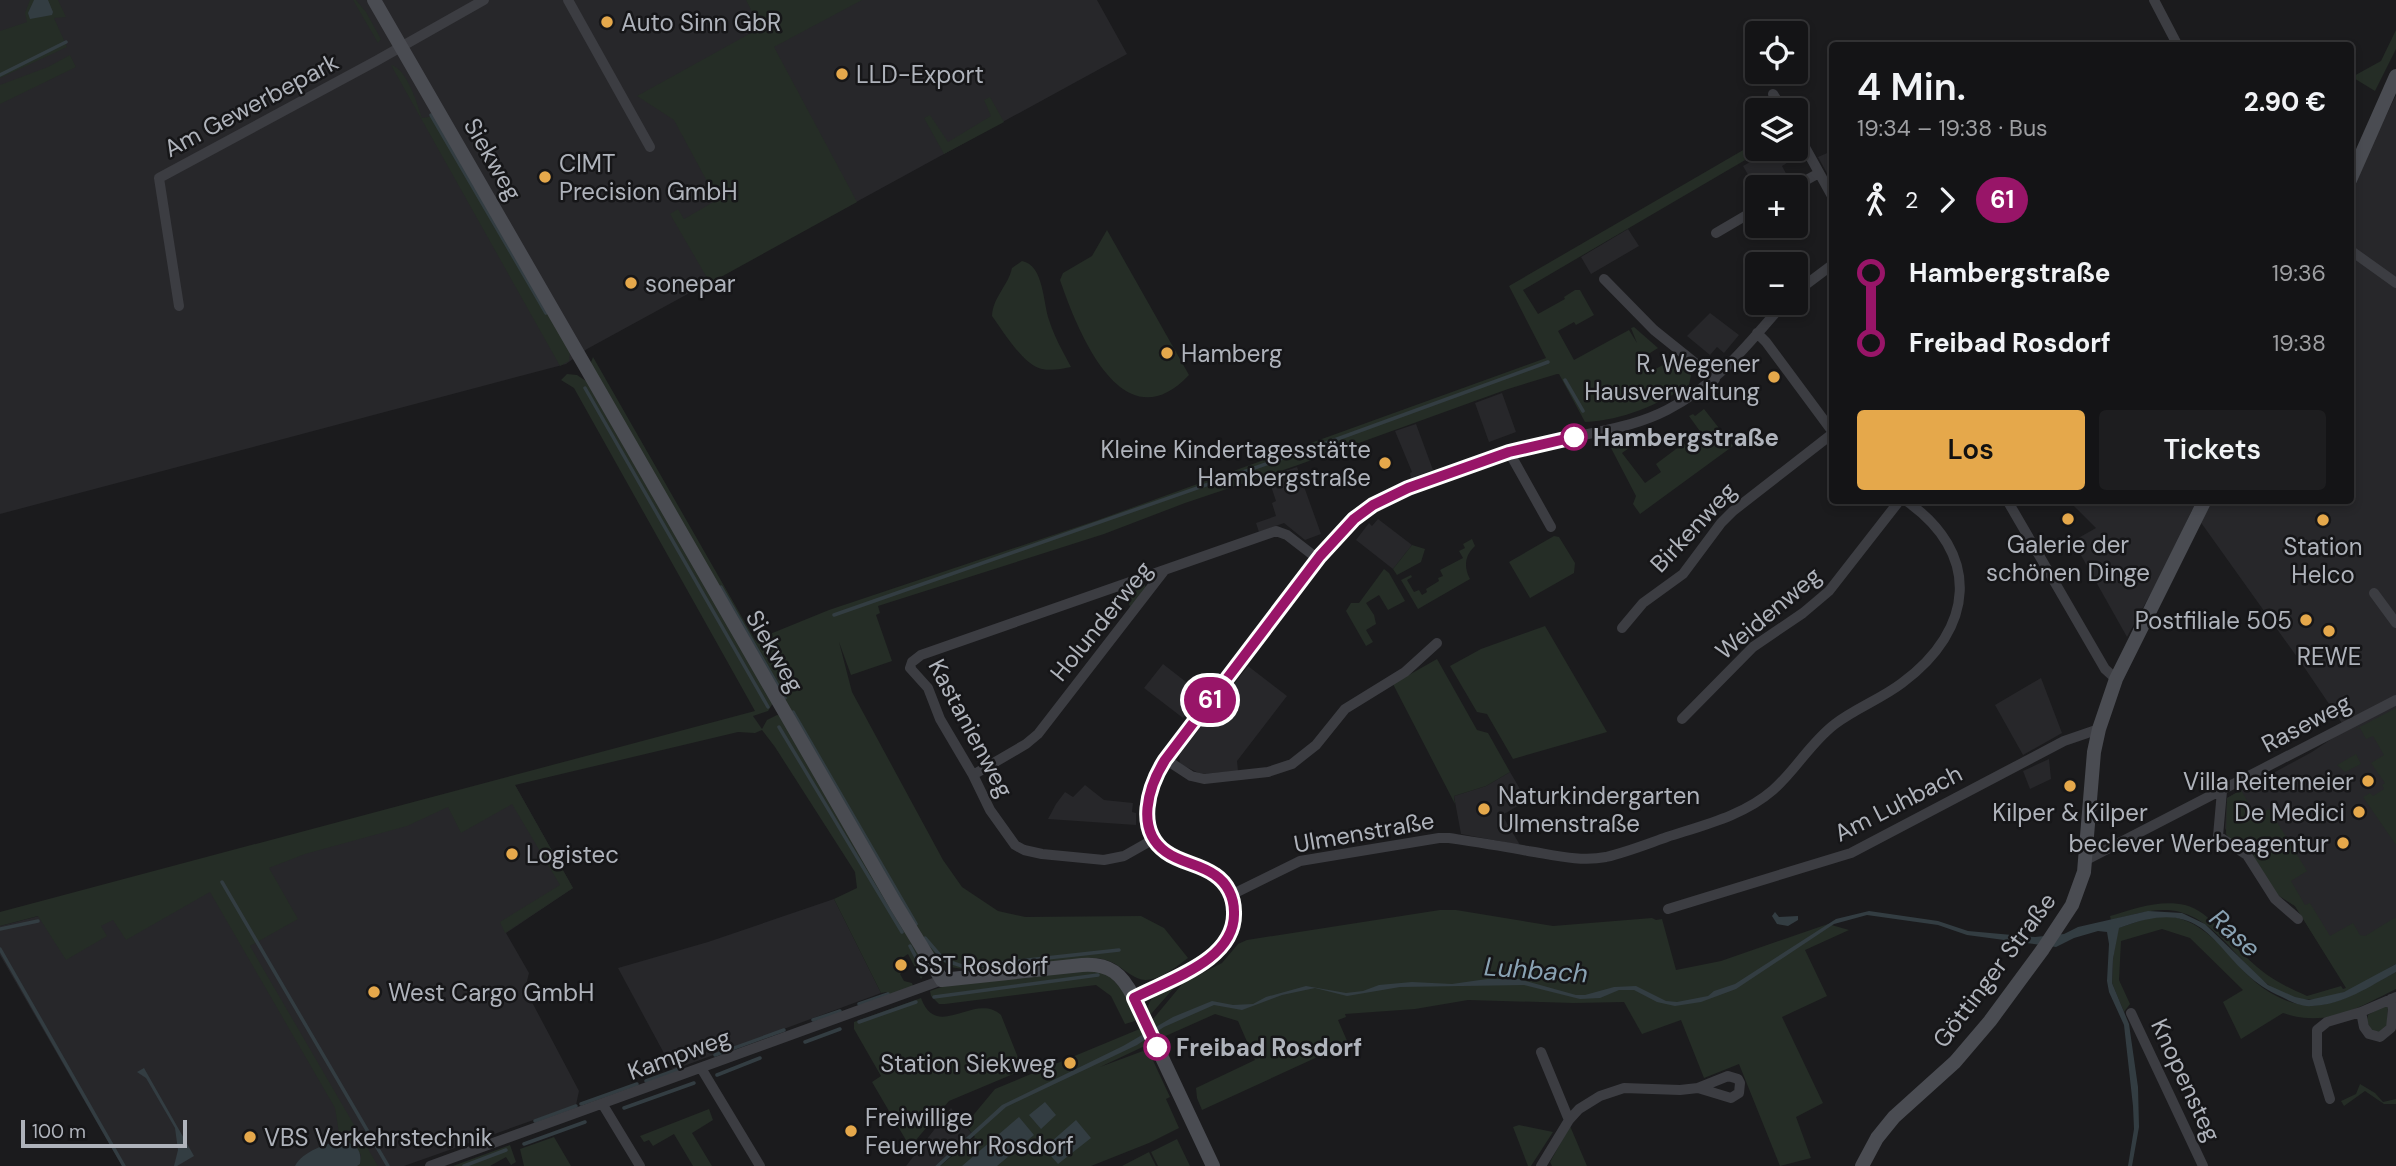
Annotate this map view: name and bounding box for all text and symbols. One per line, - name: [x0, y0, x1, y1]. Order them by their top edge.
- place label: Auto Sinn GbR: [621, 7, 781, 38]
- marker: Auto Sinn GbR: [599, 14, 615, 30]
- map controls: [1745, 21, 1808, 315]
- button: locate: [1745, 21, 1808, 84]
- street label: Am Gewerbepark: [158, 46, 344, 164]
- place label: LLD-Export: [856, 59, 984, 90]
- text: 4 Min.: [1857, 62, 1966, 112]
- marker: LLD-Export: [834, 66, 850, 82]
- text: 2.90 €: [2244, 85, 2326, 119]
- button: layers: [1745, 98, 1808, 161]
- street label: Siekweg: [457, 112, 529, 206]
- text: 19:34 – 19:38 · Bus: [1857, 113, 2048, 143]
- place label: CIMT Precision GmbH: [559, 148, 738, 207]
- marker: CIMT Precision GmbH: [537, 169, 553, 185]
- button: +: [1745, 175, 1808, 238]
- icon: walk: [1857, 181, 1895, 219]
- icon: forward: [1928, 181, 1966, 219]
- text: 61: [1990, 184, 2014, 215]
- text: 2: [1905, 185, 1918, 215]
- button: −: [1745, 252, 1808, 315]
- text: Hambergstraße: [1909, 256, 2110, 290]
- text: 19:36: [2272, 258, 2326, 288]
- place label: sonepar: [645, 268, 736, 299]
- marker: sonepar: [623, 275, 639, 291]
- text: Freibad Rosdorf: [1909, 326, 2111, 360]
- text: 19:38: [2272, 328, 2326, 358]
- place label: Hamberg: [1181, 338, 1282, 369]
- marker: Hamberg: [1159, 345, 1175, 361]
- place label: R. Wegener Hausverwaltung: [1584, 348, 1760, 407]
- marker: R. Wegener Hausverwaltung: [1766, 369, 1782, 385]
- button: Los: [1857, 410, 2085, 490]
- button: Tickets: [2099, 410, 2326, 490]
- place label: Hambergstraße: [1593, 422, 1779, 453]
- marker: Hambergstraße: [1561, 424, 1587, 450]
- place label: Kleine Kindertagesstätte Hambergstraße: [1101, 434, 1371, 493]
- marker: Kleine Kindertagesstätte Hambergstraße: [1377, 455, 1393, 471]
- street label: Birkenweg: [1643, 475, 1743, 579]
- marker: Galerie der schönen Dinge: [2060, 511, 2076, 527]
- marker: Station Helco: [2315, 512, 2331, 528]
- place label: Galerie der schönen Dinge: [1986, 529, 2150, 588]
- place label: Station Helco: [2283, 531, 2363, 590]
- street label: Holunderweg: [1043, 555, 1159, 687]
- street label: Weidenweg: [1709, 560, 1827, 666]
- street label: Siekweg: [739, 604, 811, 698]
- place label: Postfiliale 505: [2135, 605, 2292, 636]
- marker: Postfiliale 505: [2298, 612, 2314, 628]
- marker: REWE: [2321, 623, 2337, 639]
- place label: REWE: [2297, 641, 2361, 672]
- street label: Kastanienweg: [922, 653, 1020, 803]
- line badge: 61: [1178, 677, 1242, 723]
- text: 61: [1198, 684, 1222, 715]
- street label: Raseweg: [2256, 687, 2356, 759]
- street label: Am Luhbach: [1829, 758, 1967, 848]
- place label: Villa Reitemeier: [2183, 766, 2354, 797]
- marker: Villa Reitemeier: [2360, 773, 2376, 789]
- marker: Kilper & Kilper: [2062, 778, 2078, 794]
- place label: Naturkindergarten Ulmenstraße: [1498, 780, 1700, 839]
- place label: Kilper & Kilper: [1992, 797, 2148, 828]
- place label: De Medici: [2234, 797, 2345, 828]
- marker: Naturkindergarten Ulmenstraße: [1476, 801, 1492, 817]
- street label: Ulmenstraße: [1291, 804, 1437, 860]
- marker: De Medici: [2351, 804, 2367, 820]
- place label: beclever Werbeagentur: [2069, 828, 2329, 859]
- marker: beclever Werbeagentur: [2335, 835, 2351, 851]
- place label: Logistec: [526, 839, 619, 870]
- marker: Logistec: [504, 846, 520, 862]
- street label: Göttinger Straße: [1925, 886, 2063, 1054]
- water label: Rase: [2202, 901, 2268, 965]
- water label: Luhbach: [1483, 949, 1589, 991]
- place label: SST Rosdorf: [915, 950, 1048, 981]
- marker: SST Rosdorf: [893, 957, 909, 973]
- place label: West Cargo GmbH: [388, 977, 594, 1008]
- marker: West Cargo GmbH: [366, 984, 382, 1000]
- street label: Knopensteg: [2144, 1014, 2228, 1146]
- street label: Kampweg: [623, 1021, 735, 1087]
- place label: Freibad Rosdorf: [1176, 1032, 1362, 1063]
- marker: Freibad Rosdorf: [1144, 1034, 1170, 1060]
- place label: Station Siekweg: [880, 1048, 1056, 1079]
- marker: Station Siekweg: [1062, 1055, 1078, 1071]
- place label: Freiwillige Feuerwehr Rosdorf: [865, 1102, 1074, 1161]
- scale bar: [21, 1117, 187, 1149]
- text: 100 m: [32, 1119, 86, 1144]
- place label: VBS Verkehrstechnik: [264, 1122, 493, 1153]
- marker: Freiwillige Feuerwehr Rosdorf: [843, 1123, 859, 1139]
- marker: VBS Verkehrstechnik: [242, 1129, 258, 1145]

